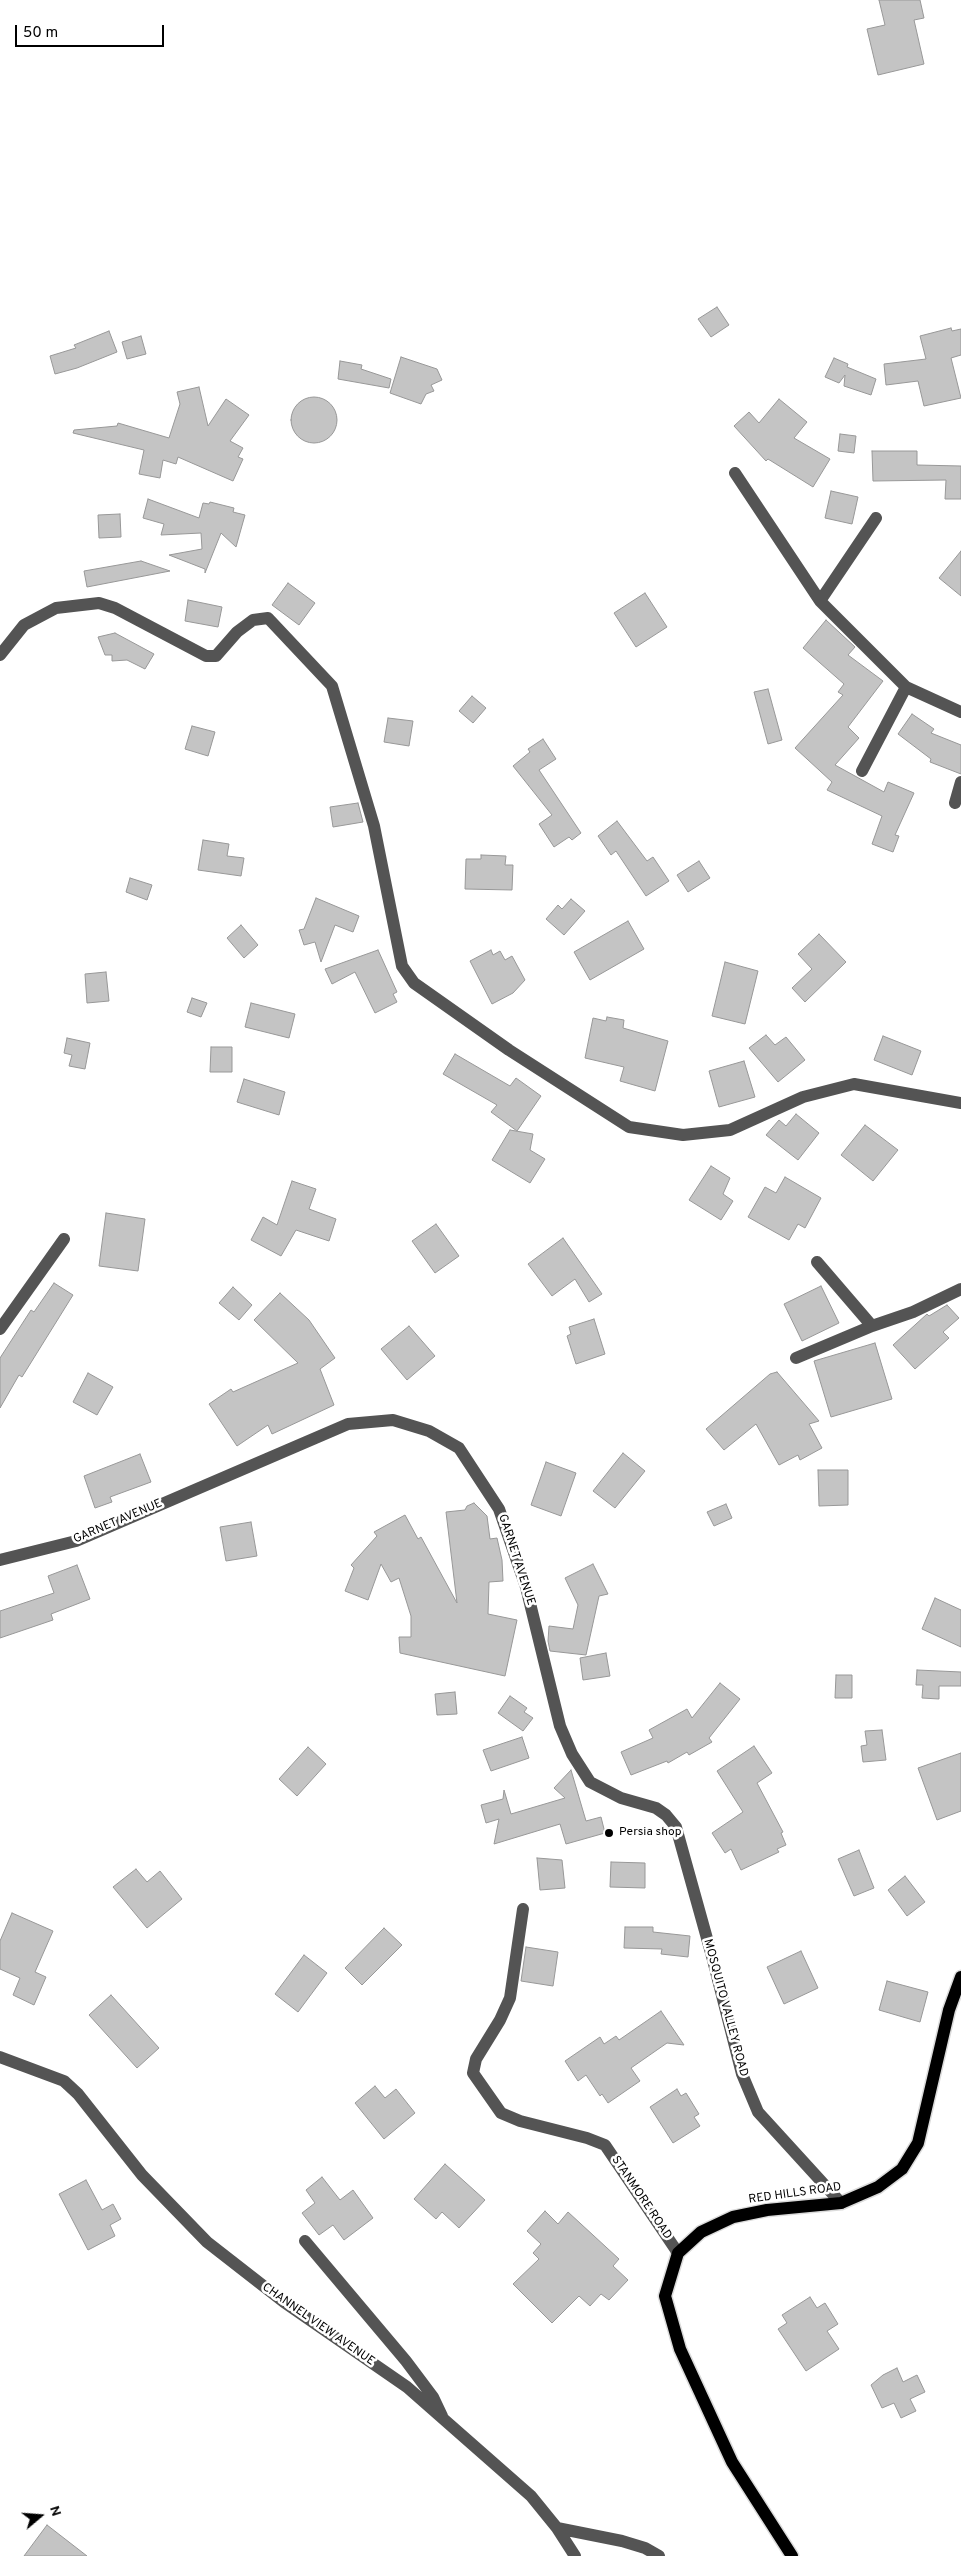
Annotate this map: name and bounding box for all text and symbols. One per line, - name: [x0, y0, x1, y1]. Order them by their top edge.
- scale bar: [18, 15, 166, 47]
- text: 50 m: [23, 24, 58, 43]
- street label: GARNET AVENUE: [71, 1497, 165, 1547]
- street label: GARNET AVENUE: [494, 1513, 538, 1607]
- place label: Persia shop: [619, 1826, 682, 1840]
- marker: Persia shop: [603, 1827, 615, 1839]
- street label: MOSQUITO VALLEY ROAD: [700, 1938, 750, 2078]
- street label: STANMORE ROAD: [608, 2154, 674, 2242]
- street label: RED HILLS ROAD: [748, 2180, 842, 2208]
- street label: CHANNEL VIEW AVENUE: [259, 2281, 377, 2369]
- north arrow: [15, 2491, 65, 2541]
- text: N: [45, 2504, 64, 2519]

